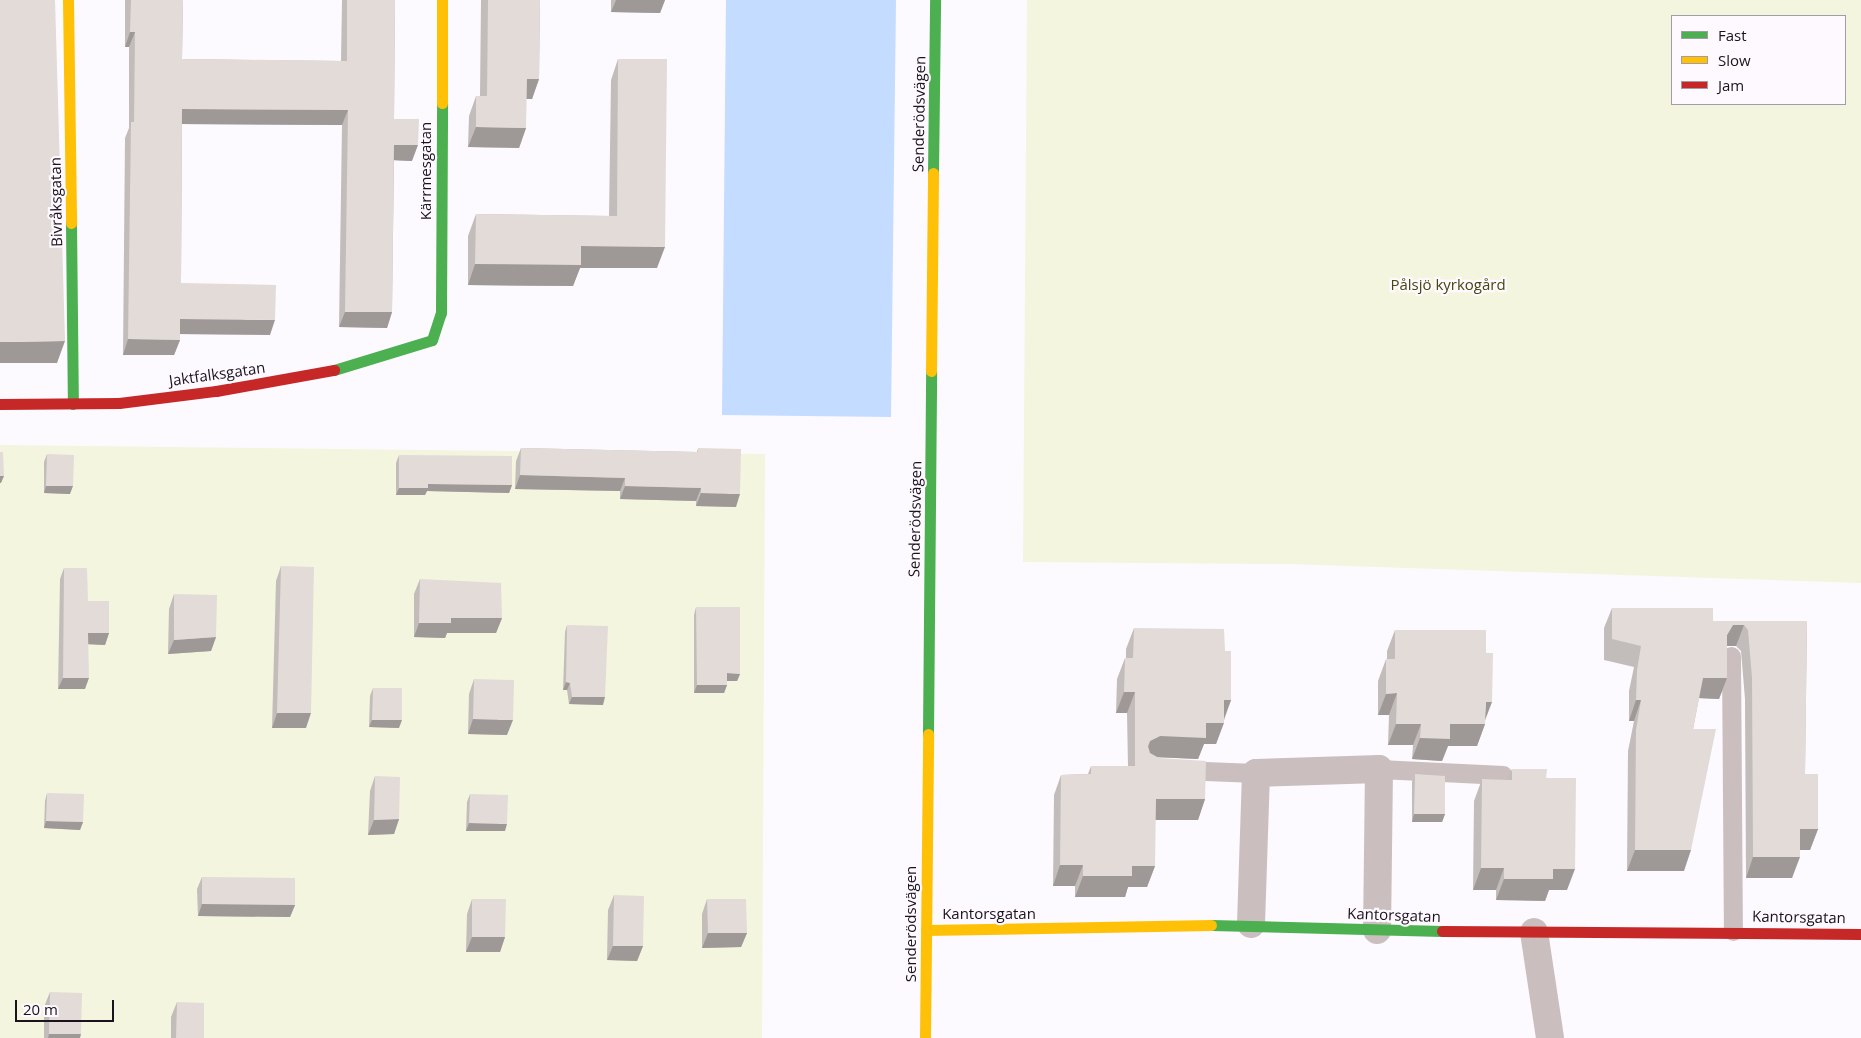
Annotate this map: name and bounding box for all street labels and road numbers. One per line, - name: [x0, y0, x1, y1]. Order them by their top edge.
- street label: Senderödsvägen: [909, 56, 929, 172]
- street label: Kärrmesgatan: [417, 122, 435, 220]
- street label: Bivråksgatan: [46, 157, 66, 247]
- street label: Jaktfalksgatan: [168, 358, 266, 390]
- street label: Senderödsvägen: [905, 461, 925, 577]
- street label: Senderödsvägen: [902, 866, 920, 982]
- street label: Kantorsgatan: [1347, 904, 1441, 926]
- street label: Kantorsgatan: [942, 905, 1036, 923]
- street label: Kantorsgatan: [1752, 907, 1846, 927]

